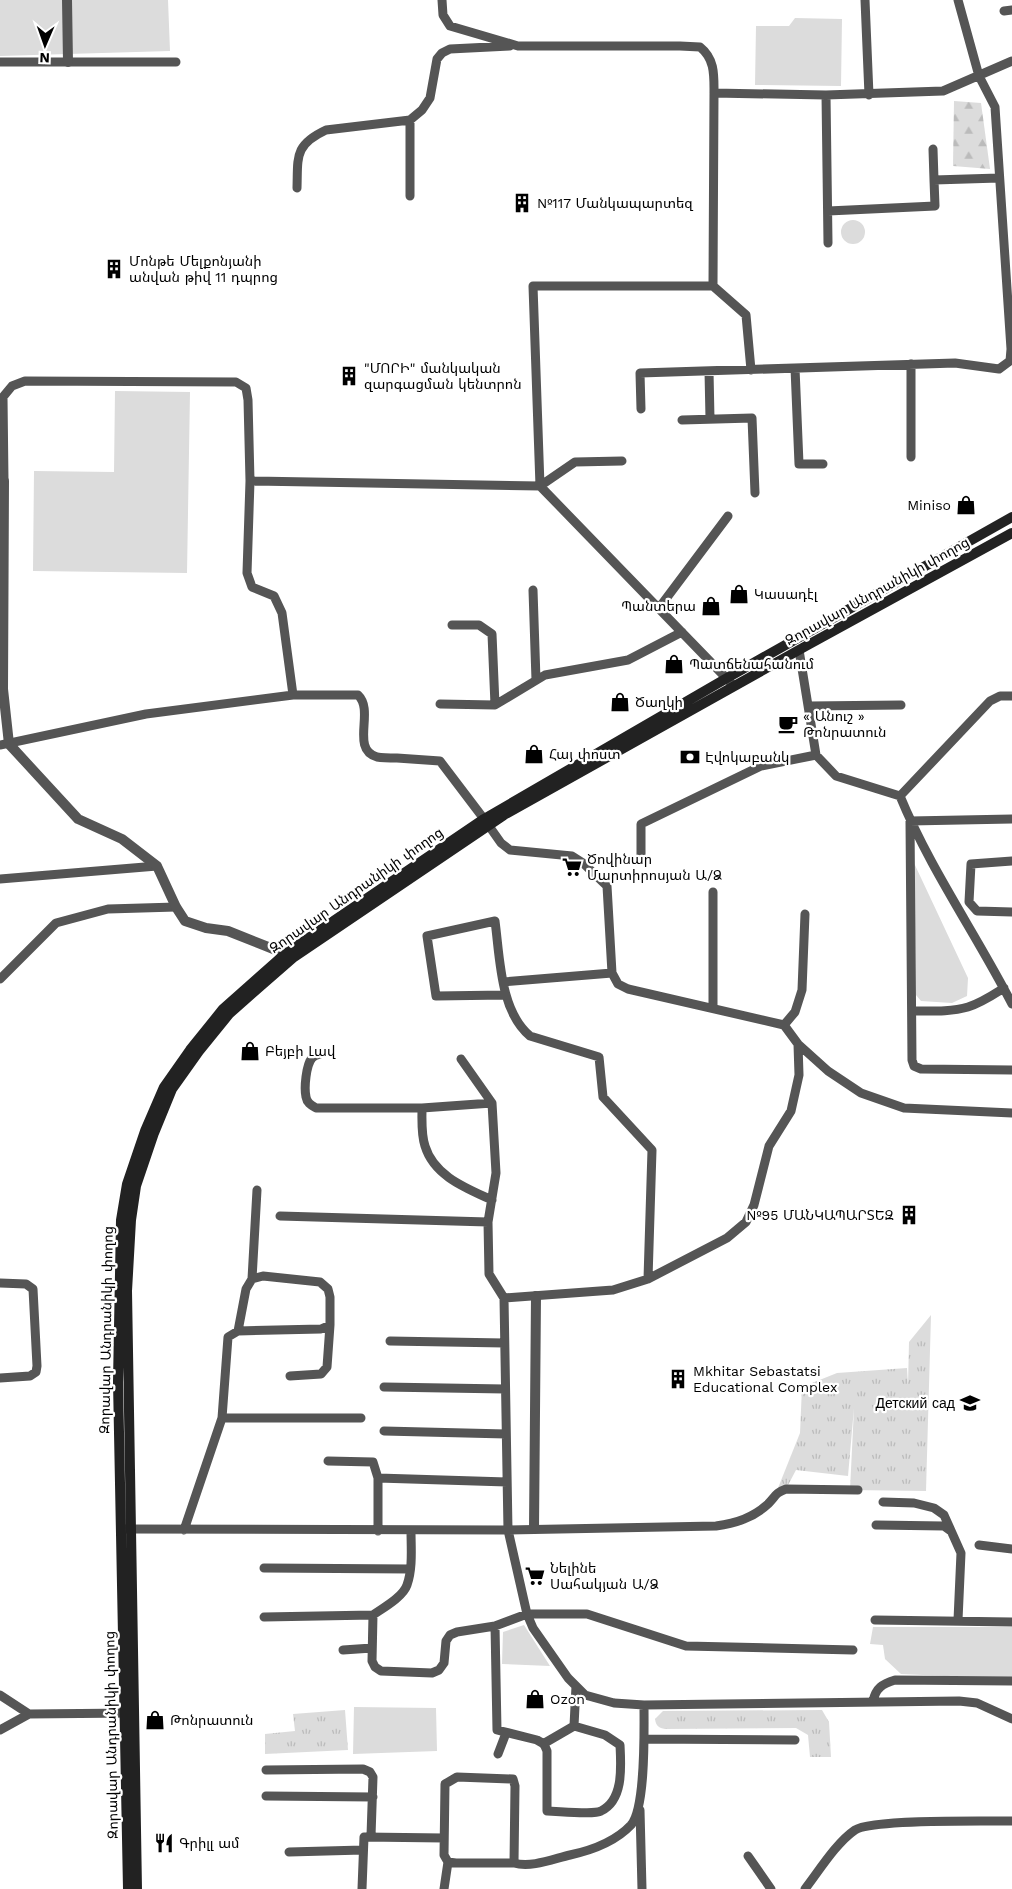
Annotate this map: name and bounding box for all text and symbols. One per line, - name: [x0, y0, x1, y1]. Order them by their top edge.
- north arrow: [20, 20, 70, 70]
- text: N: [39, 50, 50, 66]
- building icon: №117 Մանկապարտեզ: [511, 192, 533, 214]
- place label: №117 Մանկապարտեզ: [537, 195, 693, 211]
- place label: Մոնթե Մելքոնյանի անվան թիվ 11 դպրոց: [129, 253, 278, 285]
- building icon: Մոնթե Մելքոնյանի անվան թիվ 11 դպրոց: [103, 258, 125, 280]
- place label: "ՄՈՐԻ" մանկական զարգացման կենտրոն: [364, 360, 522, 392]
- building icon: "ՄՈՐԻ" մանկական զարգացման կենտրոն: [338, 365, 360, 387]
- shop icon: Miniso: [955, 494, 977, 516]
- place label: Miniso: [907, 497, 951, 513]
- street label: Զորավար Անդրանիկի փողոց: [782, 534, 972, 648]
- shop icon: Կասադէլ: [728, 583, 750, 605]
- place label: Կասադէլ: [754, 586, 818, 602]
- shop icon: Պանտերա: [700, 595, 722, 617]
- place label: Պանտերա: [621, 598, 696, 614]
- shop icon: Պատճենահանում: [663, 653, 685, 675]
- place label: Պատճենահանում: [689, 656, 814, 672]
- shop icon: Ծաղկի: [609, 691, 631, 713]
- place label: Ծաղկի: [635, 694, 683, 710]
- place label: « Անուշ » Թոնրատուն: [803, 708, 886, 740]
- cafe icon: « Անուշ » Թոնրատուն: [777, 713, 799, 735]
- shop icon: Հայ փոստ: [523, 743, 545, 765]
- place label: Հայ փոստ: [549, 746, 620, 762]
- bank icon: Էվոկաբանկ: [679, 746, 701, 768]
- place label: Էվոկաբանկ: [705, 749, 789, 765]
- street label: Զորավար Անդրանիկի փողոց: [266, 824, 446, 956]
- place label: Ծովինար Մարտիրոսյան Ա/Ձ: [587, 851, 722, 883]
- supermarket icon: Ծովինար Մարտիրոսյան Ա/Ձ: [561, 856, 583, 878]
- shop icon: Բեյբի Լավ: [239, 1040, 261, 1062]
- place label: Բեյբի Լավ: [265, 1043, 336, 1059]
- building icon: №95 ՄԱՆԿԱՊԱՐՏԵԶ: [898, 1204, 920, 1226]
- place label: №95 ՄԱՆԿԱՊԱՐՏԵԶ: [746, 1207, 894, 1223]
- street label: Զորավար Անդրանիկի փողոց: [96, 1226, 116, 1434]
- place label: Mkhitar Sebastatsi Educational Complex: [693, 1363, 837, 1395]
- building icon: Mkhitar Sebastatsi Educational Complex: [667, 1368, 689, 1390]
- school or university icon: Детский сад: [959, 1392, 981, 1414]
- place label: Детский сад: [875, 1395, 955, 1411]
- place label: Նելինե Սահակյան Ա/Ձ: [550, 1560, 659, 1592]
- supermarket icon: Նելինե Սահակյան Ա/Ձ: [524, 1565, 546, 1587]
- street label: Զորավար Անդրանիկի փողոց: [101, 1631, 121, 1839]
- shop icon: Ozon: [524, 1688, 546, 1710]
- place label: Ozon: [550, 1691, 585, 1707]
- shop icon: Թոնրատուն: [144, 1709, 166, 1731]
- place label: Թոնրատուն: [170, 1712, 253, 1728]
- restaurant icon: Գրիլլ ամ: [153, 1832, 175, 1854]
- place label: Գրիլլ ամ: [179, 1835, 239, 1851]

